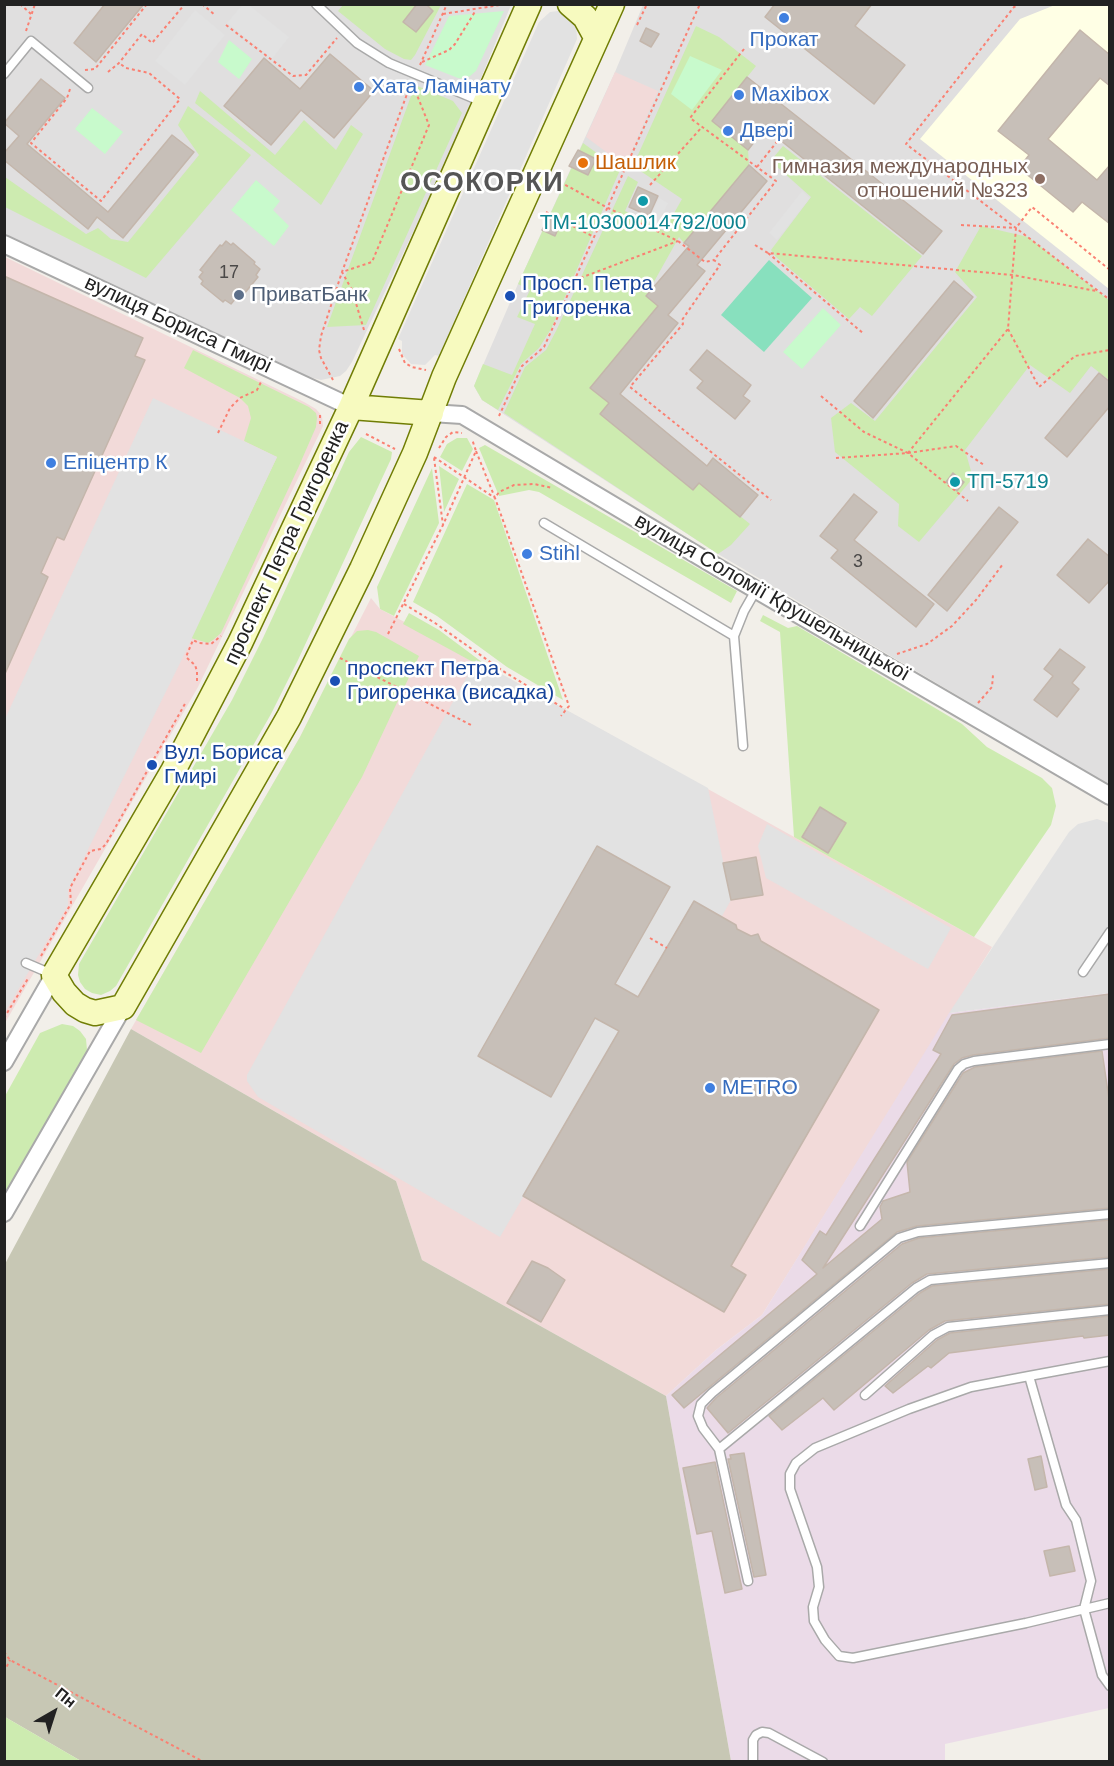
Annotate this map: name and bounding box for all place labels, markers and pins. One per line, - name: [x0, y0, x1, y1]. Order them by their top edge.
- marker: Прокат: [777, 11, 791, 25]
- place label: Прокат: [750, 27, 818, 53]
- place label: Хата Ламінату: [371, 74, 511, 100]
- marker: Хата Ламінату: [352, 80, 366, 94]
- place label: Maxibox: [751, 82, 829, 108]
- marker: Maxibox: [732, 88, 746, 102]
- place label: Двері: [740, 118, 793, 144]
- marker: Двері: [721, 124, 735, 138]
- place label: Шашлик: [595, 150, 676, 176]
- place label: Гимназия международных отношений №323: [772, 154, 1028, 204]
- marker: Шашлик: [576, 156, 590, 170]
- marker: Гимназия международных отношений №323: [1033, 172, 1047, 186]
- marker: ТМ-10300014792/000: [636, 194, 650, 208]
- place label: ТМ-10300014792/000: [540, 210, 746, 236]
- place label: Просп. Петра Григоренка: [522, 271, 653, 321]
- place label: ПриватБанк: [251, 282, 368, 308]
- marker: ПриватБанк: [232, 288, 246, 302]
- marker: Просп. Петра Григоренка: [503, 289, 517, 303]
- place label: Епіцентр К: [63, 450, 167, 476]
- marker: Епіцентр К: [44, 456, 58, 470]
- place label: ТП-5719: [967, 469, 1049, 495]
- marker: ТП-5719: [948, 475, 962, 489]
- place label: Stihl: [539, 541, 580, 567]
- marker: Stihl: [520, 547, 534, 561]
- place label: проспект Петра Григоренка (висадка): [347, 656, 554, 706]
- marker: проспект Петра Григоренка (висадка): [328, 674, 342, 688]
- place label: Вул. Бориса Гмирі: [164, 740, 283, 790]
- marker: Вул. Бориса Гмирі: [145, 758, 159, 772]
- place label: METRO: [722, 1075, 798, 1101]
- marker: METRO: [703, 1081, 717, 1095]

